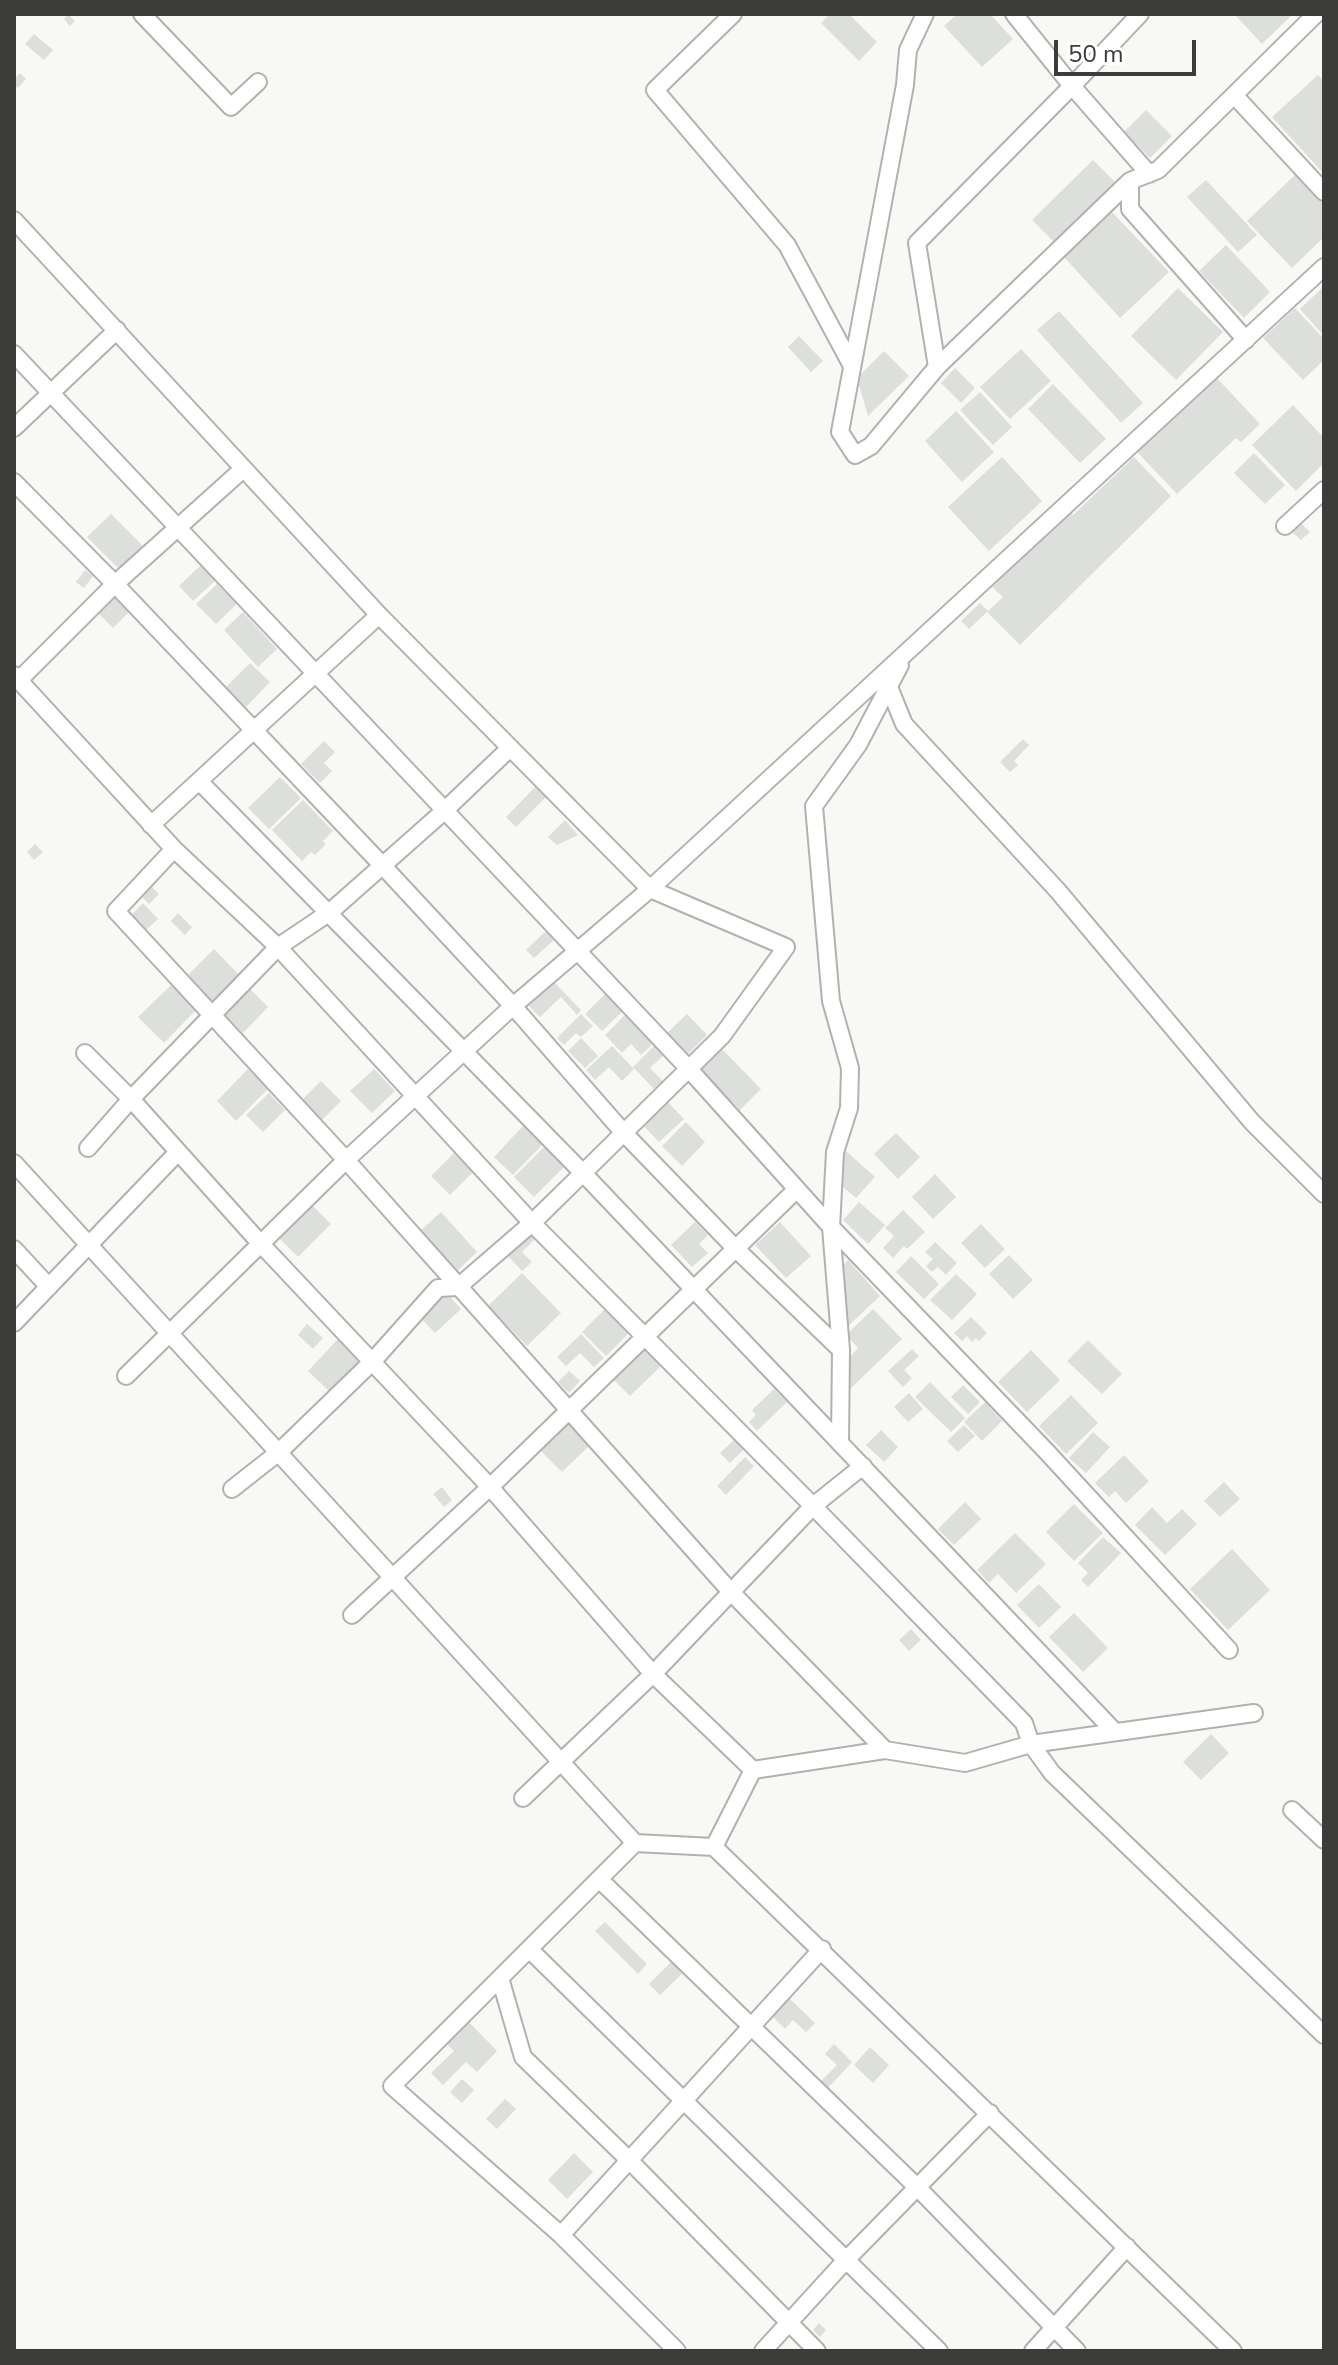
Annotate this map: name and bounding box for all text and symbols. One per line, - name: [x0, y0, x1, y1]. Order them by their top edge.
- scale bar: [1058, 24, 1200, 74]
- text: 50 m: [1068, 38, 1124, 70]

